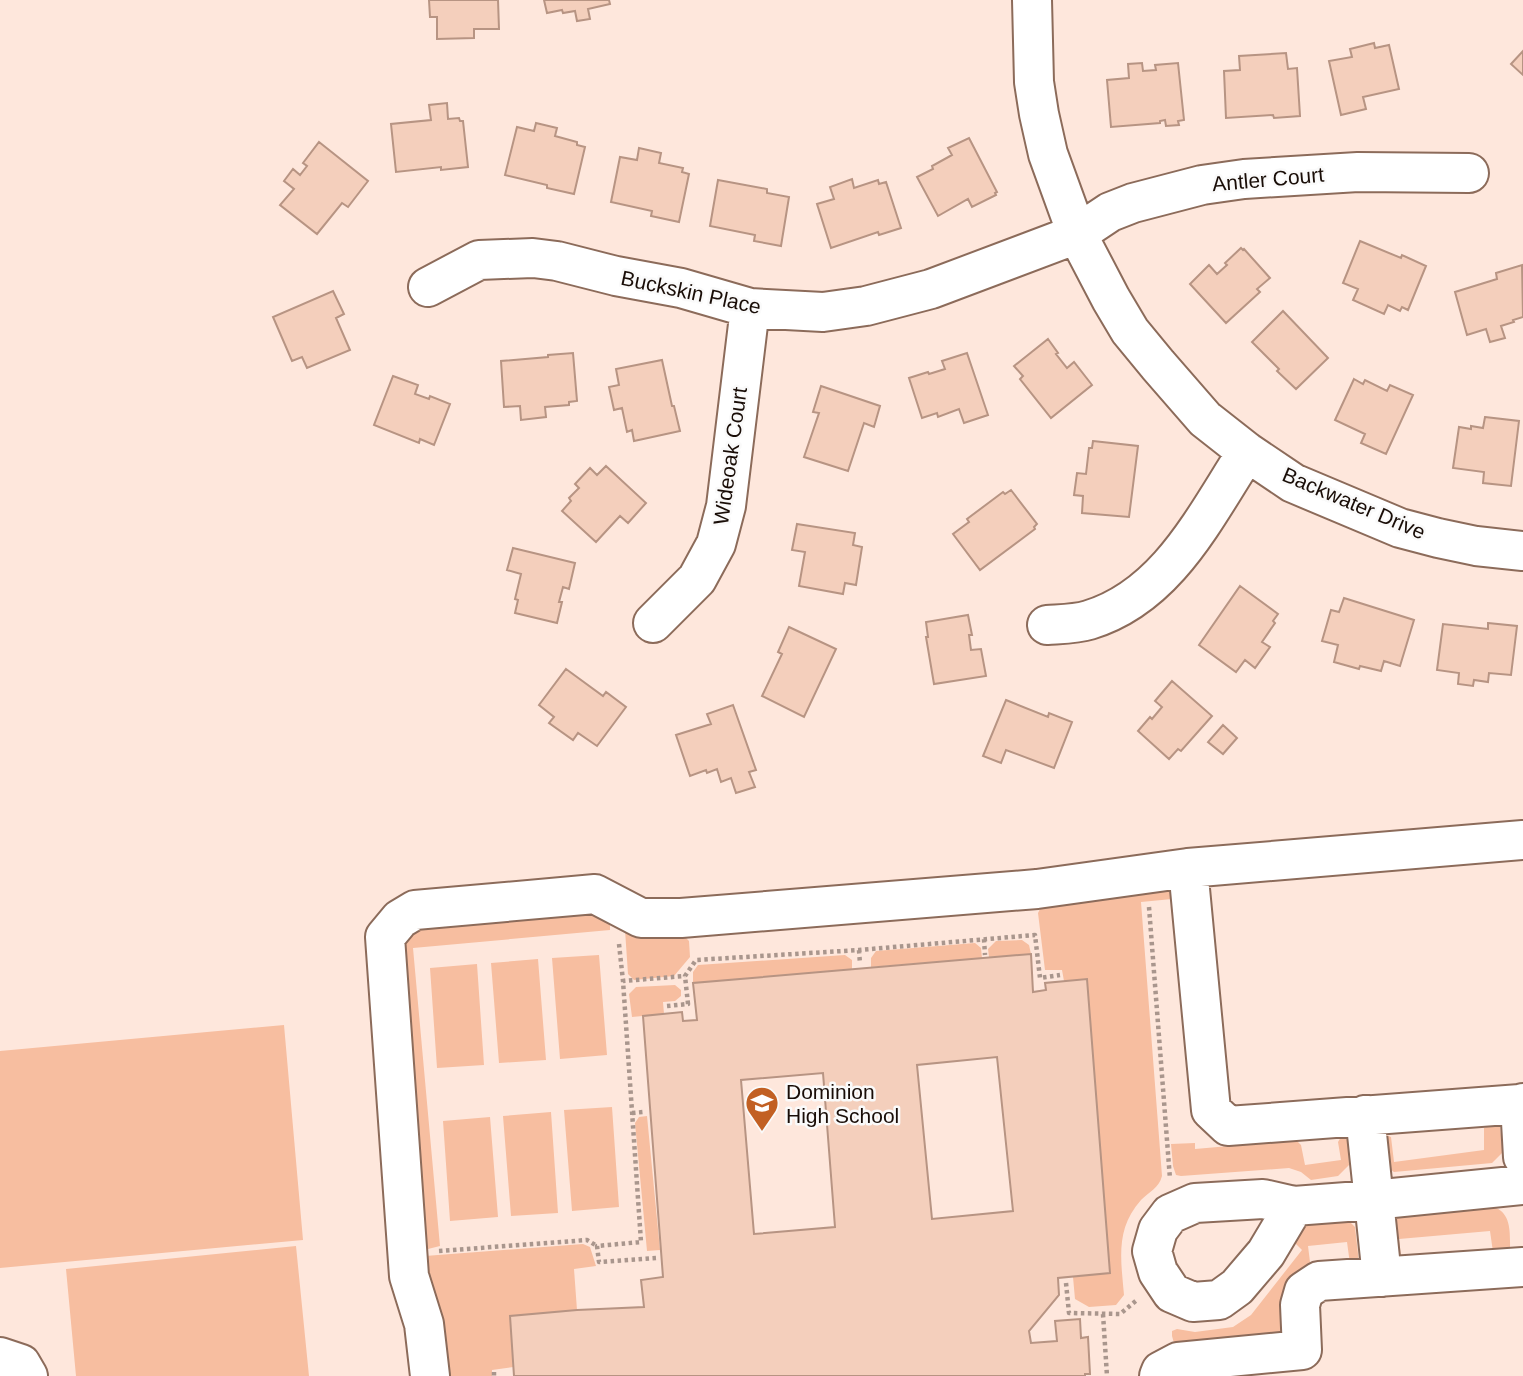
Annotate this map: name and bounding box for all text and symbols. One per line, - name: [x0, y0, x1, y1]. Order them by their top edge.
- street label: Antler Court: [1211, 163, 1325, 195]
- street label: Buckskin Place: [619, 266, 763, 318]
- street label: Wideoak Court: [709, 385, 751, 526]
- street label: Backwater Drive: [1279, 463, 1429, 543]
- place label: Dominion High School: [786, 1080, 899, 1127]
- school or university icon: Dominion High School: [743, 1084, 781, 1133]

